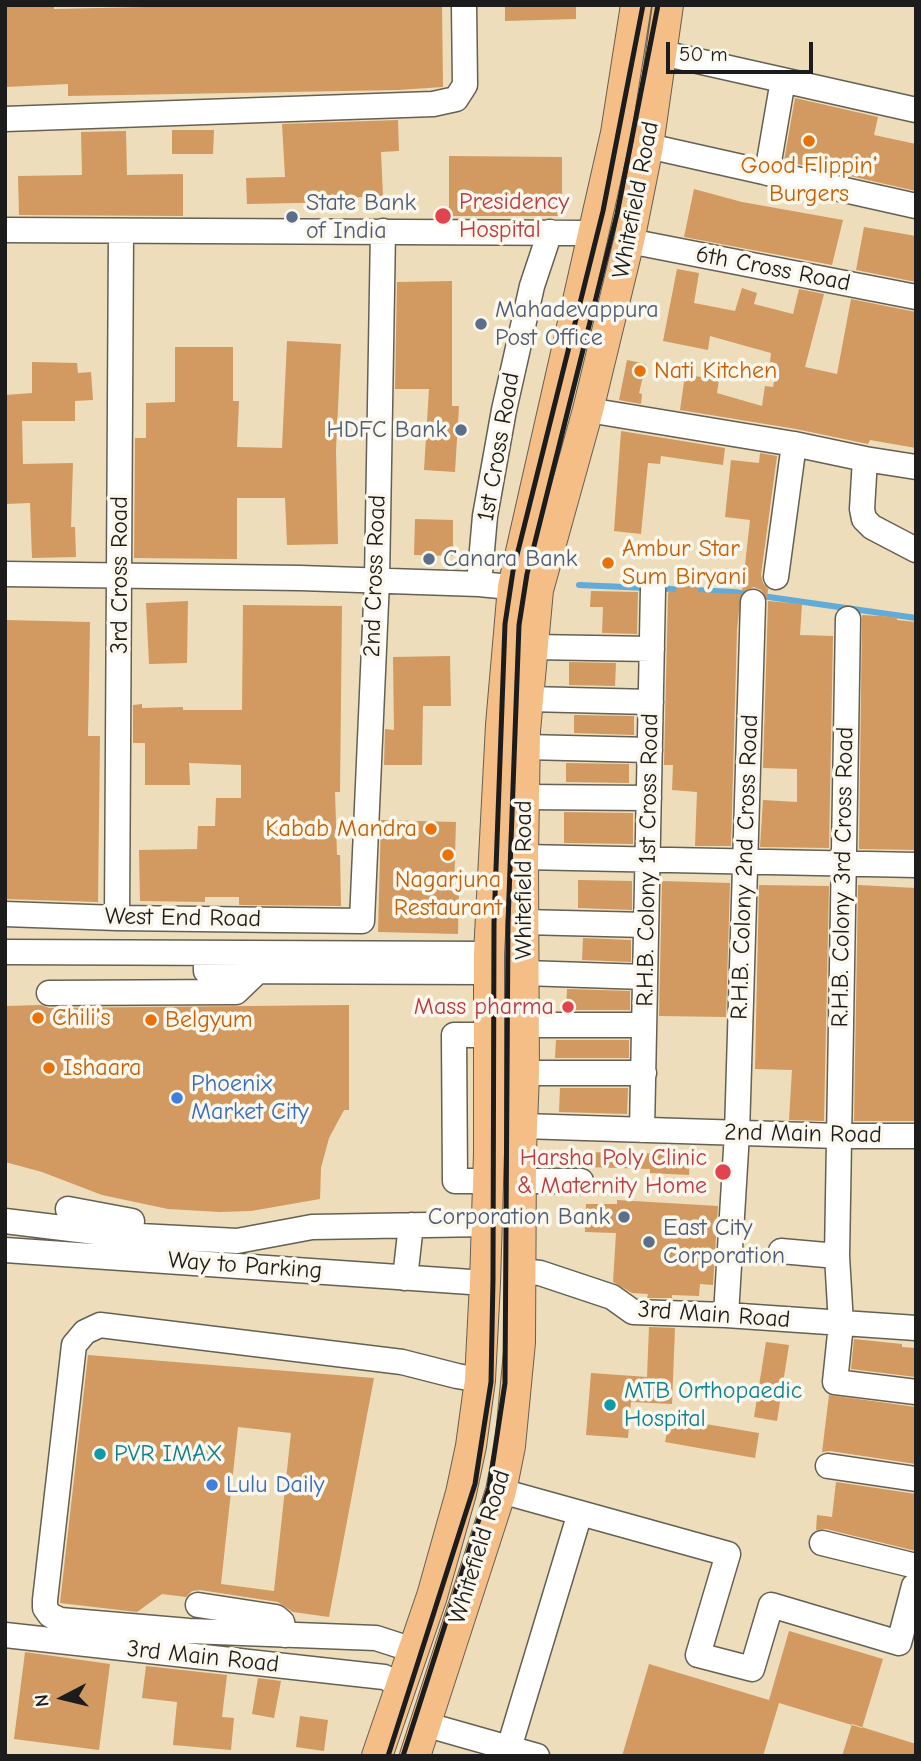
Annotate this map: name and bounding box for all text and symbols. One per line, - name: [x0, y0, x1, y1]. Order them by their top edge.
- scale bar: [669, 28, 816, 72]
- text: 50 m: [679, 42, 728, 66]
- street label: Whitefield Road: [607, 119, 665, 281]
- marker: Good Flippin' Burgers: [801, 133, 817, 149]
- place label: Good Flippin' Burgers: [741, 152, 877, 208]
- place label: Presidency Hospital: [459, 188, 569, 244]
- place label: State Bank of India: [306, 189, 416, 245]
- marker: Presidency Hospital: [433, 206, 453, 226]
- marker: State Bank of India: [284, 209, 300, 225]
- street label: 6th Cross Road: [693, 240, 853, 298]
- place label: Mahadevappura Post Office: [495, 296, 659, 352]
- marker: Mahadevappura Post Office: [473, 316, 489, 332]
- place label: Nati Kitchen: [654, 357, 777, 385]
- marker: Nati Kitchen: [632, 363, 648, 379]
- street label: 1st Cross Road: [472, 370, 526, 524]
- place label: HDFC Bank: [326, 416, 447, 444]
- marker: HDFC Bank: [453, 422, 469, 438]
- street label: 2nd Cross Road: [358, 494, 392, 658]
- street label: 3rd Cross Road: [106, 496, 134, 654]
- place label: Ambur Star Sum Biryani: [622, 535, 747, 591]
- place label: Canara Bank: [443, 545, 577, 573]
- marker: Canara Bank: [421, 551, 437, 567]
- marker: Ambur Star Sum Biryani: [600, 555, 616, 571]
- street label: R.H.B. Colony 1st Cross Road: [631, 713, 665, 1007]
- street label: R.H.B. Colony 2nd Cross Road: [725, 714, 765, 1020]
- street label: R.H.B. Colony 3rd Cross Road: [826, 726, 860, 1028]
- street label: Whitefield Road: [510, 800, 538, 960]
- place label: Kabab Mandra: [265, 815, 417, 843]
- marker: Kabab Mandra: [423, 821, 439, 837]
- marker: Nagarjuna Restaurant: [440, 847, 456, 863]
- place label: Nagarjuna Restaurant: [394, 866, 502, 922]
- street label: West End Road: [105, 902, 261, 934]
- place label: Mass pharma: [414, 993, 554, 1021]
- marker: Mass pharma: [560, 999, 576, 1015]
- place label: Chili's: [52, 1004, 110, 1032]
- place label: Belgyum: [165, 1006, 253, 1034]
- marker: Chili's: [30, 1010, 46, 1026]
- marker: Belgyum: [143, 1012, 159, 1028]
- place label: Ishaara: [63, 1054, 141, 1082]
- marker: Ishaara: [41, 1060, 57, 1076]
- place label: Phoenix Market City: [191, 1070, 309, 1126]
- marker: Phoenix Market City: [169, 1090, 185, 1106]
- street label: 2nd Main Road: [724, 1118, 882, 1150]
- place label: Harsha Poly Clinic & Maternity Home: [517, 1144, 707, 1200]
- marker: Harsha Poly Clinic & Maternity Home: [713, 1162, 733, 1182]
- place label: Corporation Bank: [428, 1203, 610, 1231]
- marker: Corporation Bank: [616, 1209, 632, 1225]
- place label: East City Corporation: [663, 1214, 785, 1270]
- marker: East City Corporation: [641, 1234, 657, 1250]
- street label: Way to Parking: [167, 1246, 323, 1286]
- street label: 3rd Main Road: [637, 1295, 791, 1335]
- place label: MTB Orthopaedic Hospital: [624, 1377, 802, 1433]
- marker: MTB Orthopaedic Hospital: [602, 1397, 618, 1413]
- place label: PVR IMAX: [114, 1440, 223, 1468]
- marker: PVR IMAX: [92, 1446, 108, 1462]
- street label: Whitefield Road: [443, 1467, 517, 1627]
- place label: Lulu Daily: [226, 1471, 324, 1499]
- marker: Lulu Daily: [204, 1477, 220, 1493]
- street label: 3rd Main Road: [126, 1635, 280, 1679]
- north arrow: [28, 1663, 98, 1733]
- text: N: [30, 1693, 54, 1708]

